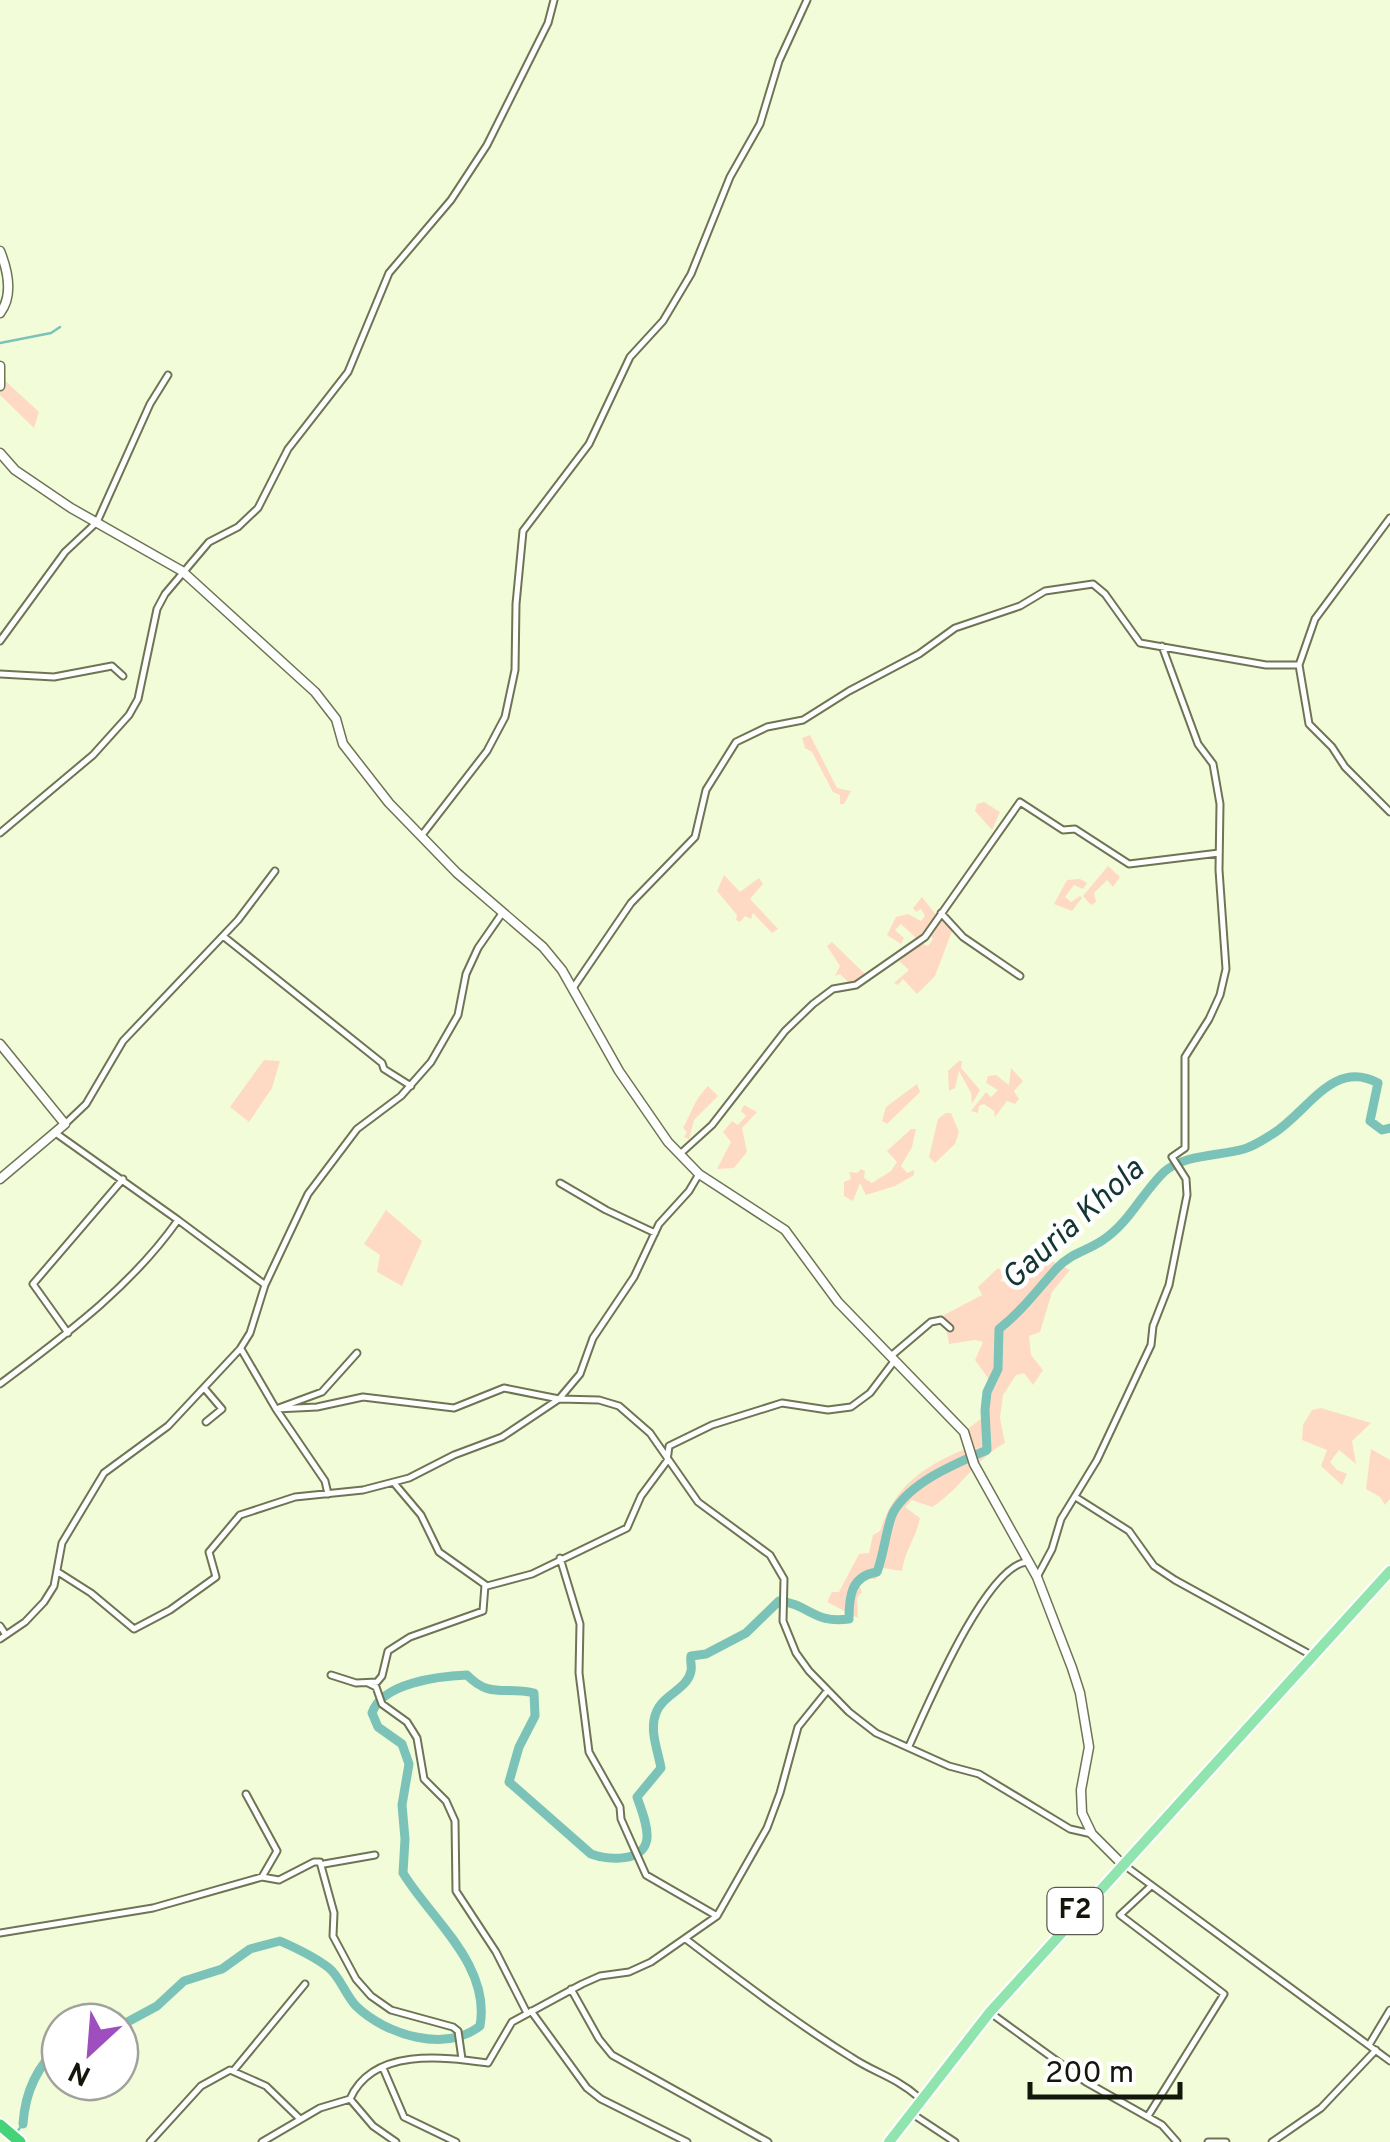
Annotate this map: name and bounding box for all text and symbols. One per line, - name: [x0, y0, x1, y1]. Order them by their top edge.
- water label: Gauria Khola: [994, 1150, 1154, 1299]
- road number: F2: [1048, 1888, 1102, 1934]
- north arrow: [40, 2002, 140, 2102]
- scale bar: [1030, 2037, 1180, 2099]
- text: N: [63, 2051, 97, 2092]
- text: 200 m: [1045, 2056, 1134, 2093]

